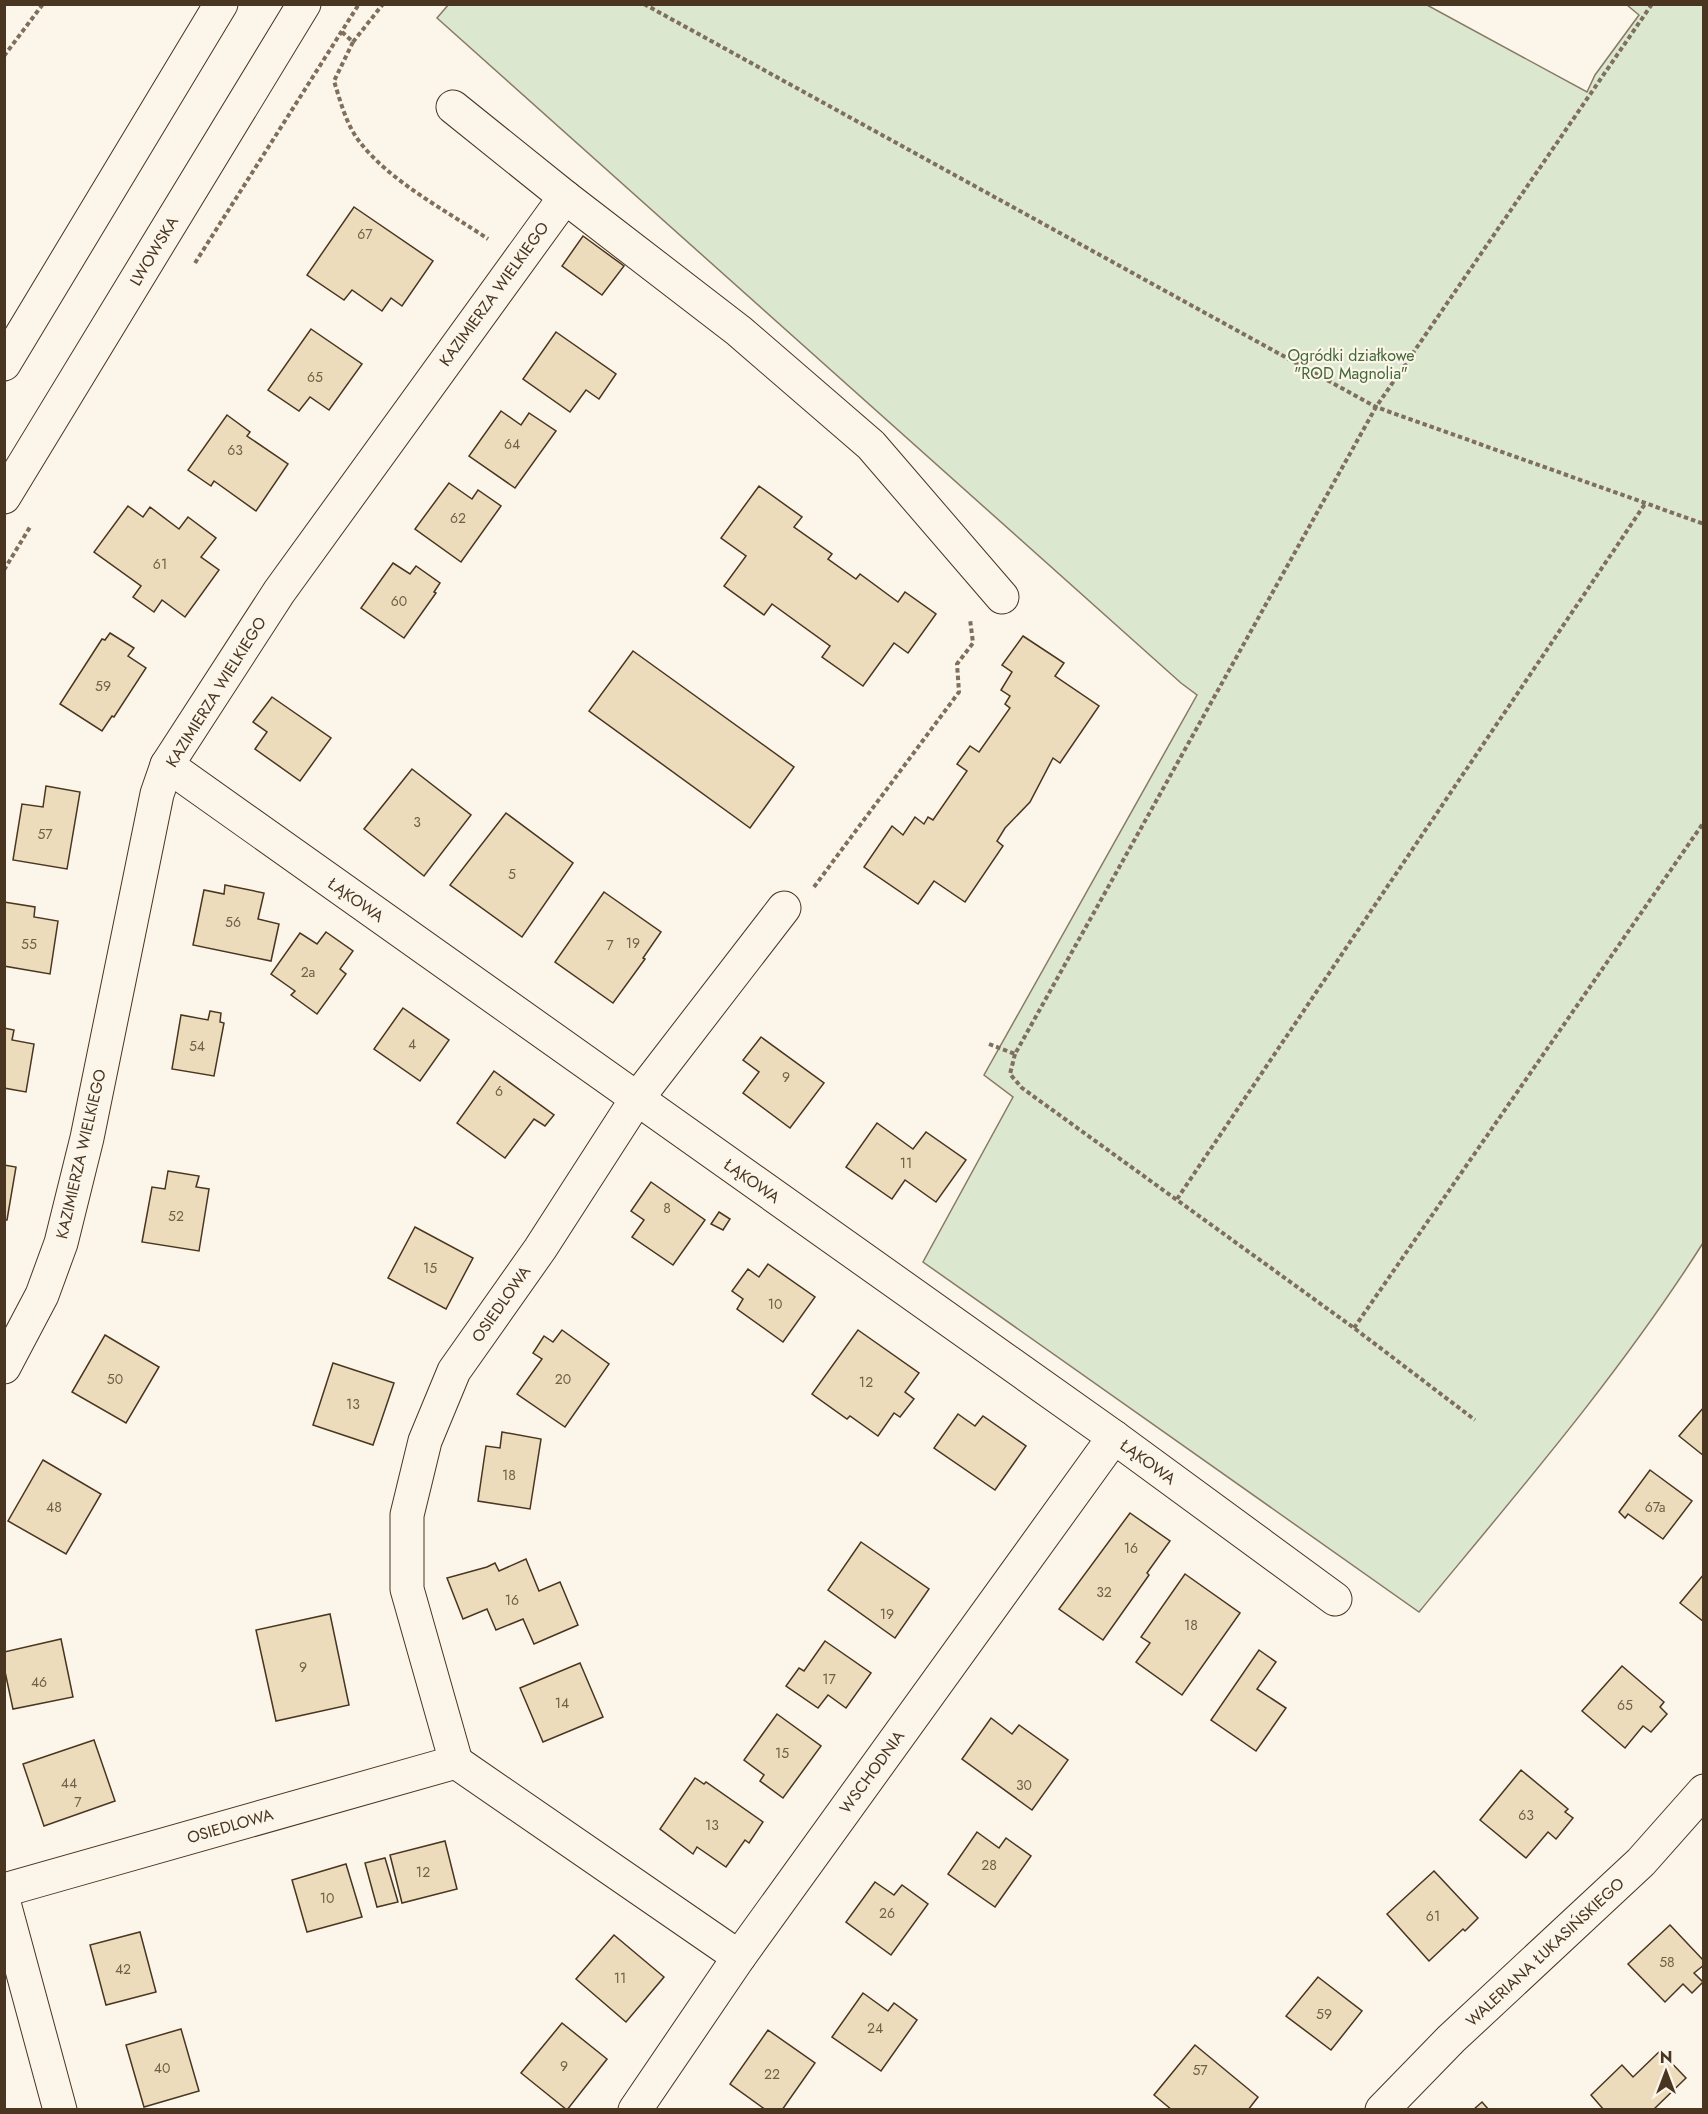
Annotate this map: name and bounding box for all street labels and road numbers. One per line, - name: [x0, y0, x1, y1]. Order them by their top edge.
- street label: LWOWSKA: [124, 211, 184, 290]
- street label: KAZIMIERZA WIELKIEGO: [434, 217, 554, 371]
- street label: KAZIMIERZA WIELKIEGO: [160, 612, 272, 772]
- street label: ŁĄKOWA: [323, 872, 389, 928]
- street label: KAZIMIERZA WIELKIEGO: [50, 1067, 112, 1241]
- street label: ŁĄKOWA: [719, 1153, 785, 1209]
- street label: OSIEDLOWA: [466, 1261, 536, 1347]
- street label: ŁĄKOWA: [1115, 1433, 1181, 1490]
- street label: WSCHODNIA: [834, 1725, 910, 1818]
- street label: OSIEDLOWA: [184, 1803, 276, 1849]
- street label: WALERIANA ŁUKASIŃSKIEGO: [1461, 1872, 1629, 2032]

